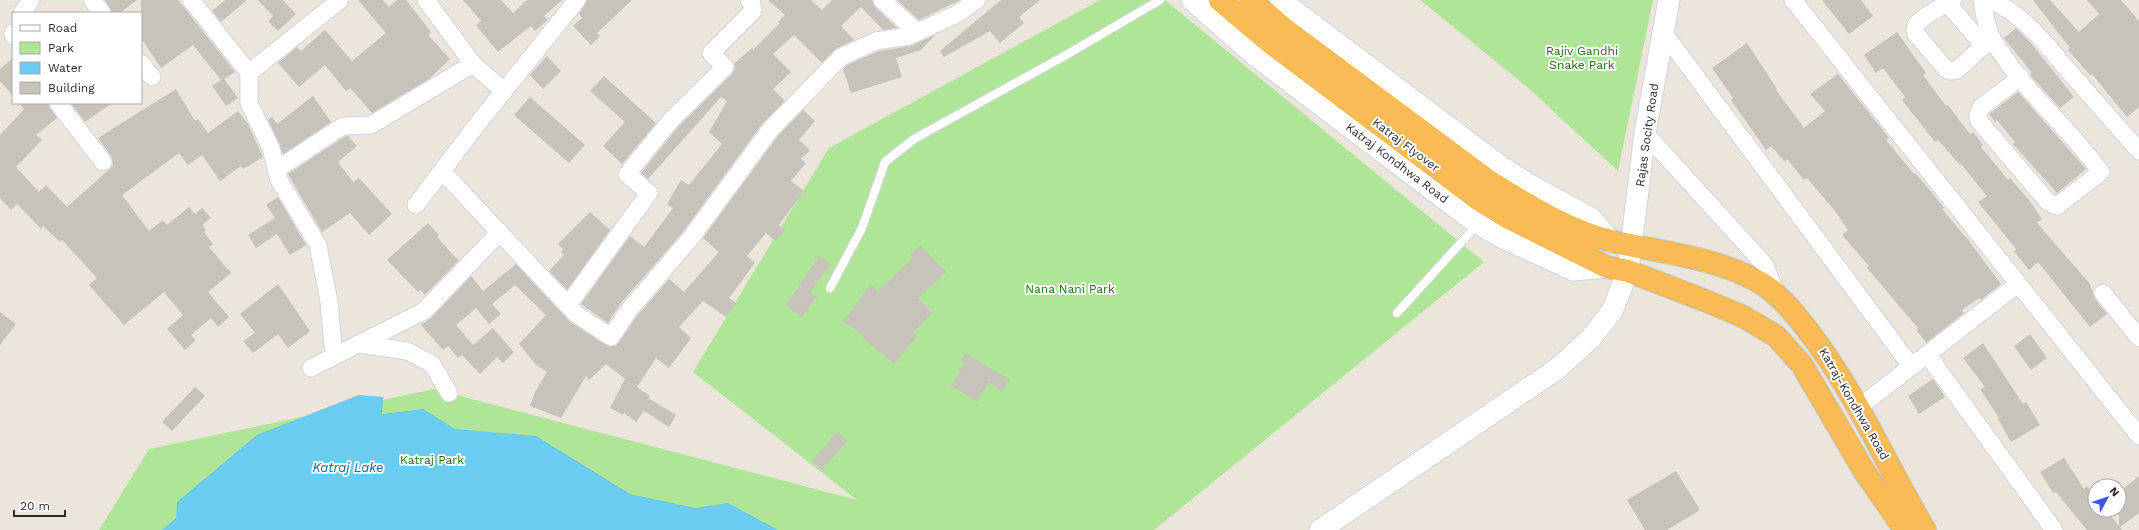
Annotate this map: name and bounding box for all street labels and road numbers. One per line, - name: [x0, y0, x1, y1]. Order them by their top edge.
- street label: Rajas Socity Road: [1633, 82, 1661, 188]
- street label: Katraj Flyover: [1370, 115, 1442, 175]
- street label: Katraj Kondhwa Road: [1343, 120, 1451, 206]
- street label: Katraj-Kondhwa Road: [1816, 346, 1892, 462]

